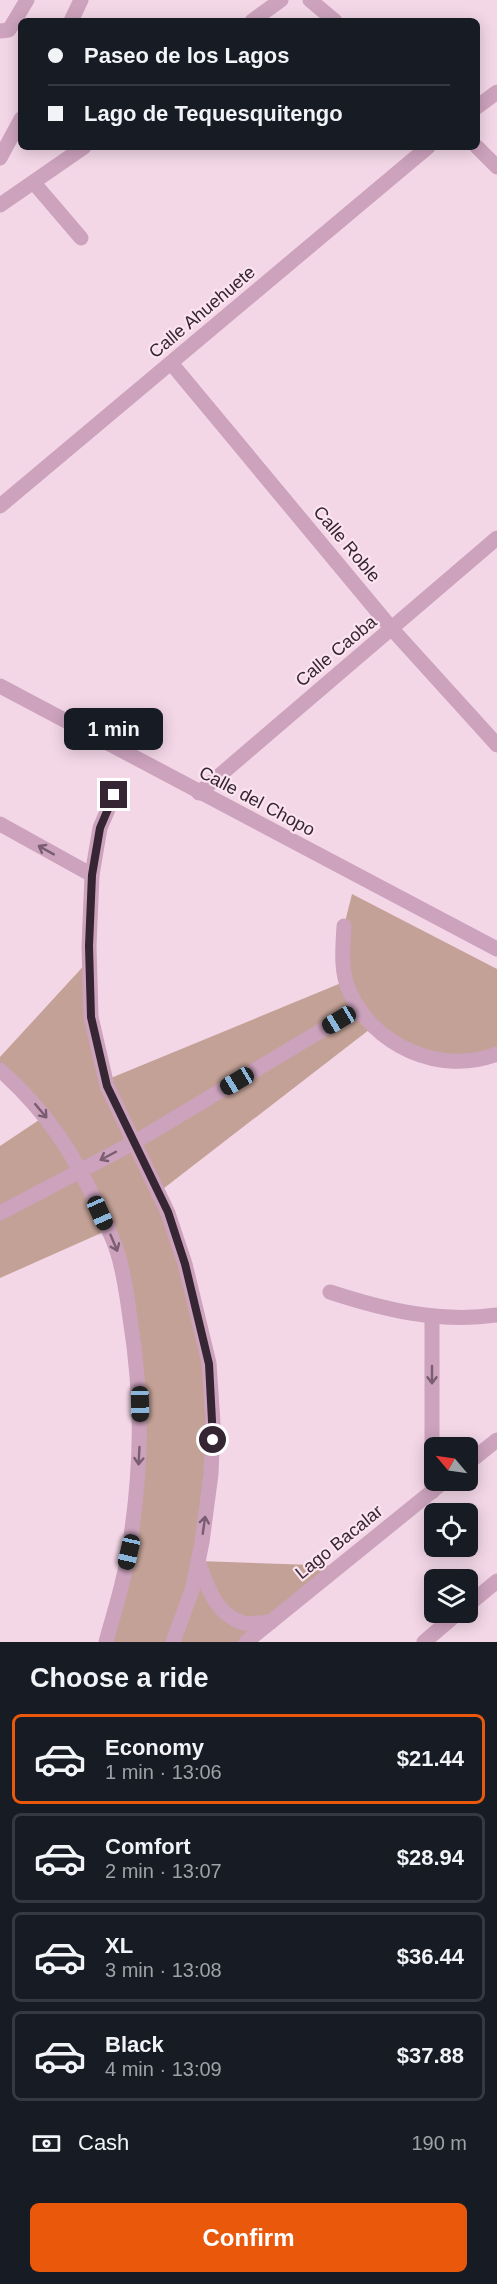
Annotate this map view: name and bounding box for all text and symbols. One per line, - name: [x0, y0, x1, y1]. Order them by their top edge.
- text: Paseo de los Lagos: [84, 43, 289, 68]
- text: Lago de Tequesquitengo: [84, 101, 343, 126]
- street label: Calle Ahuehuete: [145, 262, 259, 362]
- street label: Calle Roble: [309, 502, 385, 586]
- street label: Calle Caoba: [292, 611, 381, 690]
- callout: 1 min: [64, 708, 164, 750]
- text: 1 min: [87, 718, 140, 740]
- street label: Calle del Chopo: [196, 762, 318, 840]
- route end: [100, 781, 127, 808]
- one-way arrow: [38, 844, 55, 856]
- car: [319, 1003, 359, 1037]
- car: [217, 1064, 257, 1098]
- one-way arrow: [34, 1103, 47, 1119]
- one-way arrow: [100, 1150, 117, 1162]
- car: [84, 1193, 116, 1233]
- one-way arrow: [109, 1233, 120, 1252]
- one-way arrow: [426, 1365, 438, 1385]
- car: [131, 1386, 149, 1422]
- route start: [199, 1426, 226, 1453]
- north arrow: [424, 1437, 478, 1491]
- map controls: [424, 1437, 478, 1623]
- one-way arrow: [134, 1446, 145, 1466]
- street label: Lago Bacalar: [291, 1501, 387, 1583]
- button: locate: [424, 1503, 478, 1557]
- one-way arrow: [199, 1516, 210, 1536]
- car: [116, 1532, 142, 1572]
- button: layers: [424, 1569, 478, 1623]
- text: Choose a ride: [30, 1663, 209, 1693]
- icon: car: [33, 1732, 87, 1786]
- text: Economy: [105, 1735, 204, 1760]
- text: $21.44: [397, 1746, 464, 1771]
- text: 1 min · 13:06: [105, 1761, 222, 1783]
- icon: car: [33, 1831, 87, 1885]
- text: Comfort: [105, 1834, 191, 1859]
- text: $28.94: [397, 1845, 464, 1870]
- text: 2 min · 13:07: [105, 1860, 222, 1882]
- icon: car: [33, 1930, 87, 1984]
- text: XL: [105, 1933, 133, 1958]
- text: $36.44: [397, 1944, 464, 1969]
- text: 3 min · 13:08: [105, 1959, 222, 1981]
- icon: car: [33, 2029, 87, 2083]
- text: Black: [105, 2032, 164, 2057]
- text: $37.88: [397, 2043, 464, 2068]
- text: 4 min · 13:09: [105, 2058, 222, 2080]
- icon: cash: [30, 2127, 63, 2160]
- text: Cash: [78, 2130, 129, 2155]
- text: 190 m: [411, 2132, 467, 2154]
- button: Confirm: [30, 2203, 467, 2272]

